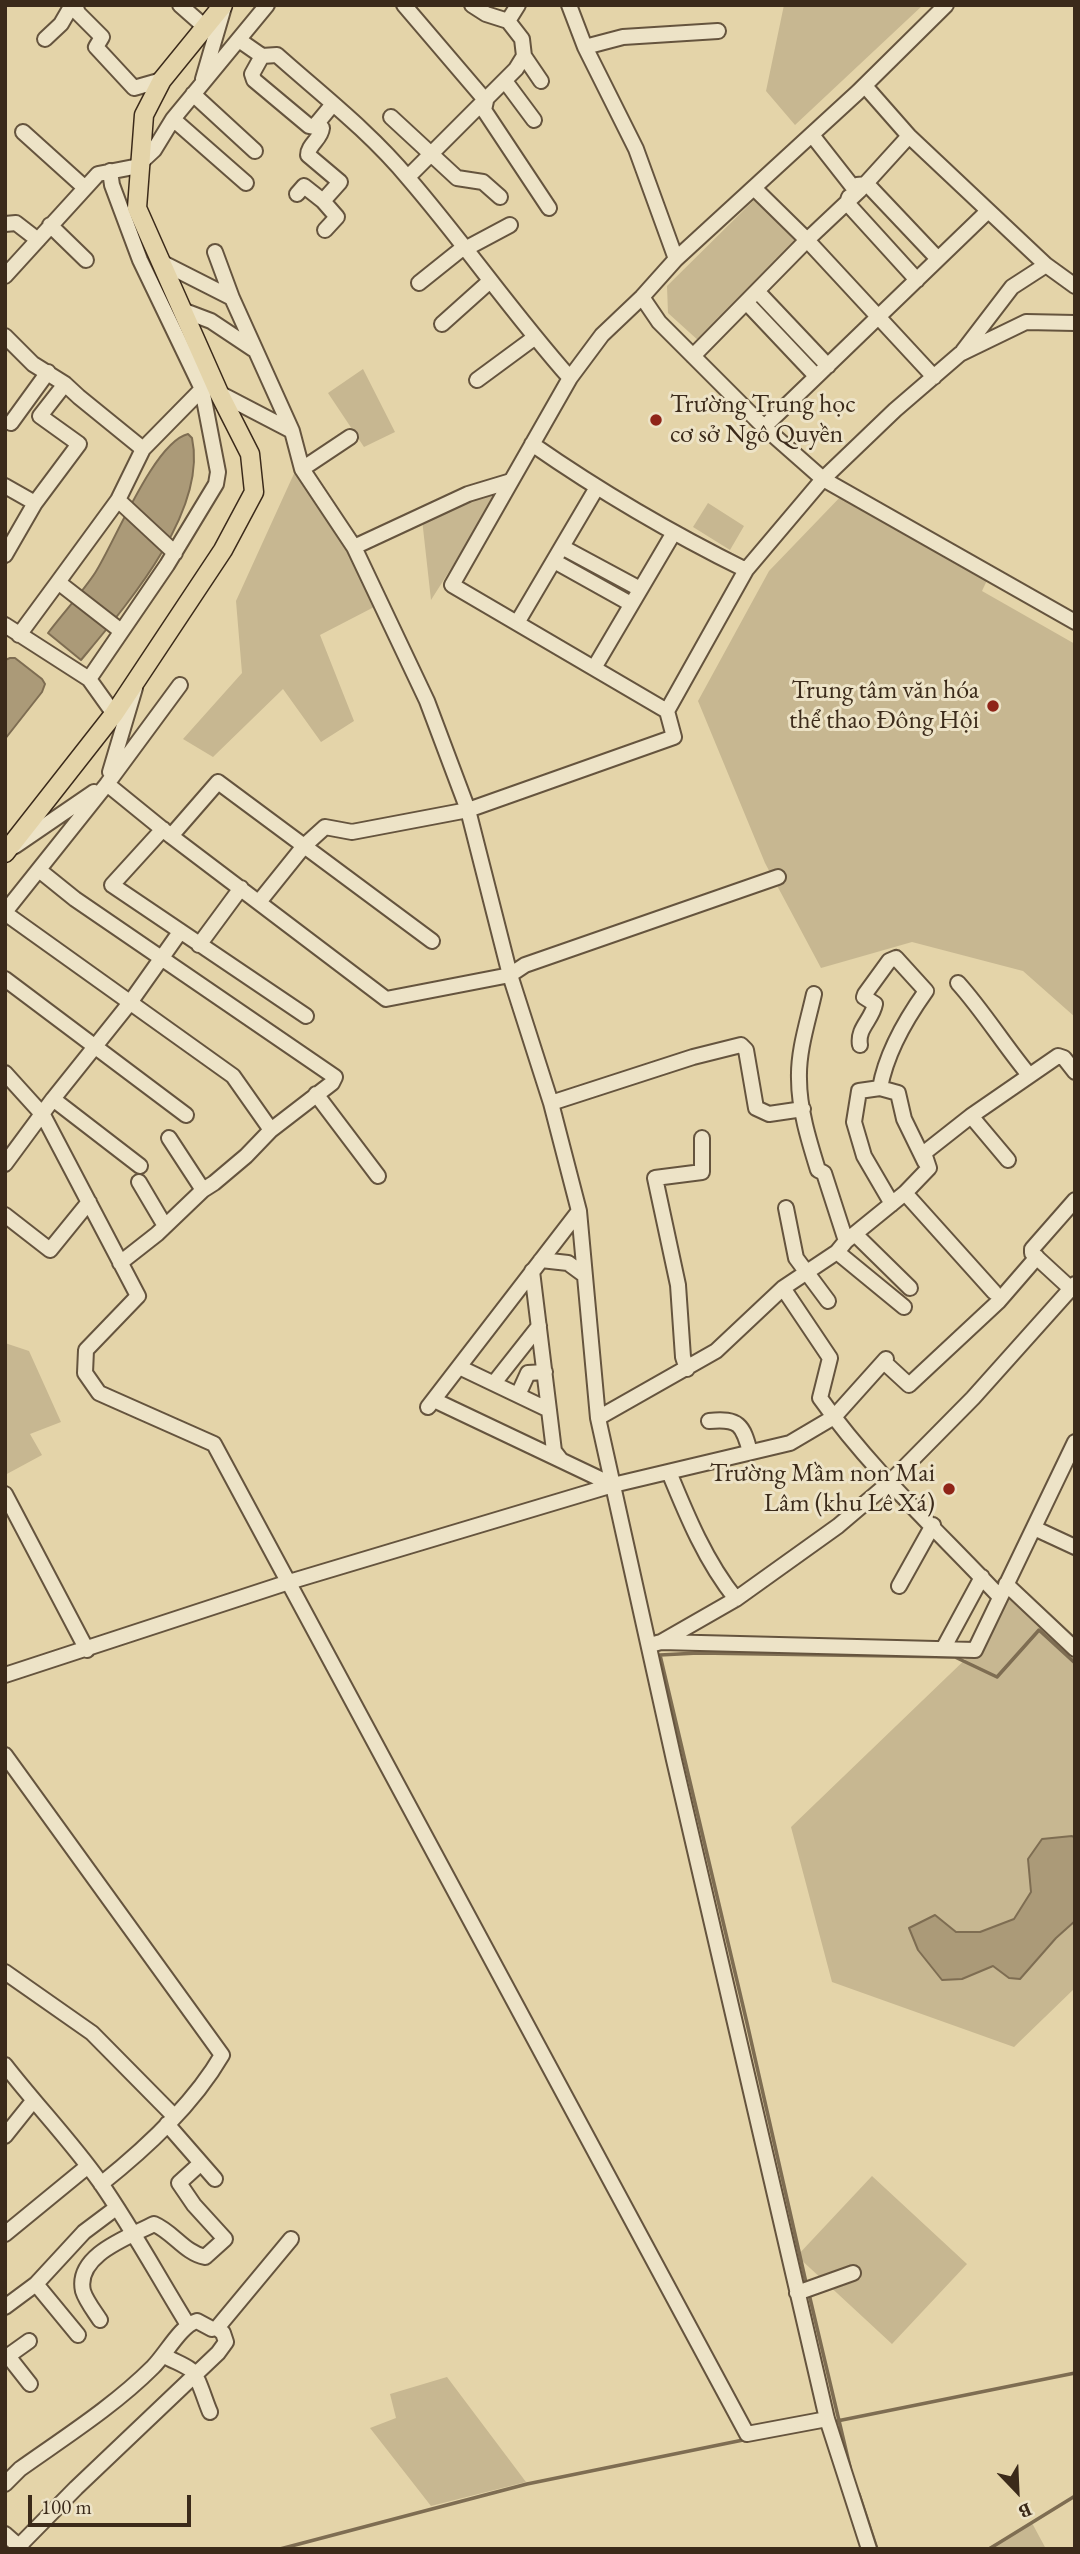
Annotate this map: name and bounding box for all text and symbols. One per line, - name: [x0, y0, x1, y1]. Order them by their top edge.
- place label: Trường Trung học cơ sở Ngô Quyền: [670, 389, 856, 450]
- marker: Trường Trung học cơ sở Ngô Quyền: [648, 412, 664, 428]
- place label: Trung tâm văn hóa thể thao Đông Hội: [789, 675, 979, 736]
- marker: Trung tâm văn hóa thể thao Đông Hội: [985, 698, 1001, 714]
- place label: Trường Mầm non Mai Lâm (khu Lê Xá): [710, 1458, 935, 1520]
- marker: Trường Mầm non Mai Lâm (khu Lê Xá): [941, 1481, 957, 1497]
- north arrow: [982, 2456, 1052, 2526]
- scale bar: [32, 2480, 194, 2524]
- text: 100 m: [41, 2493, 92, 2520]
- text: B: [1015, 2497, 1036, 2525]

